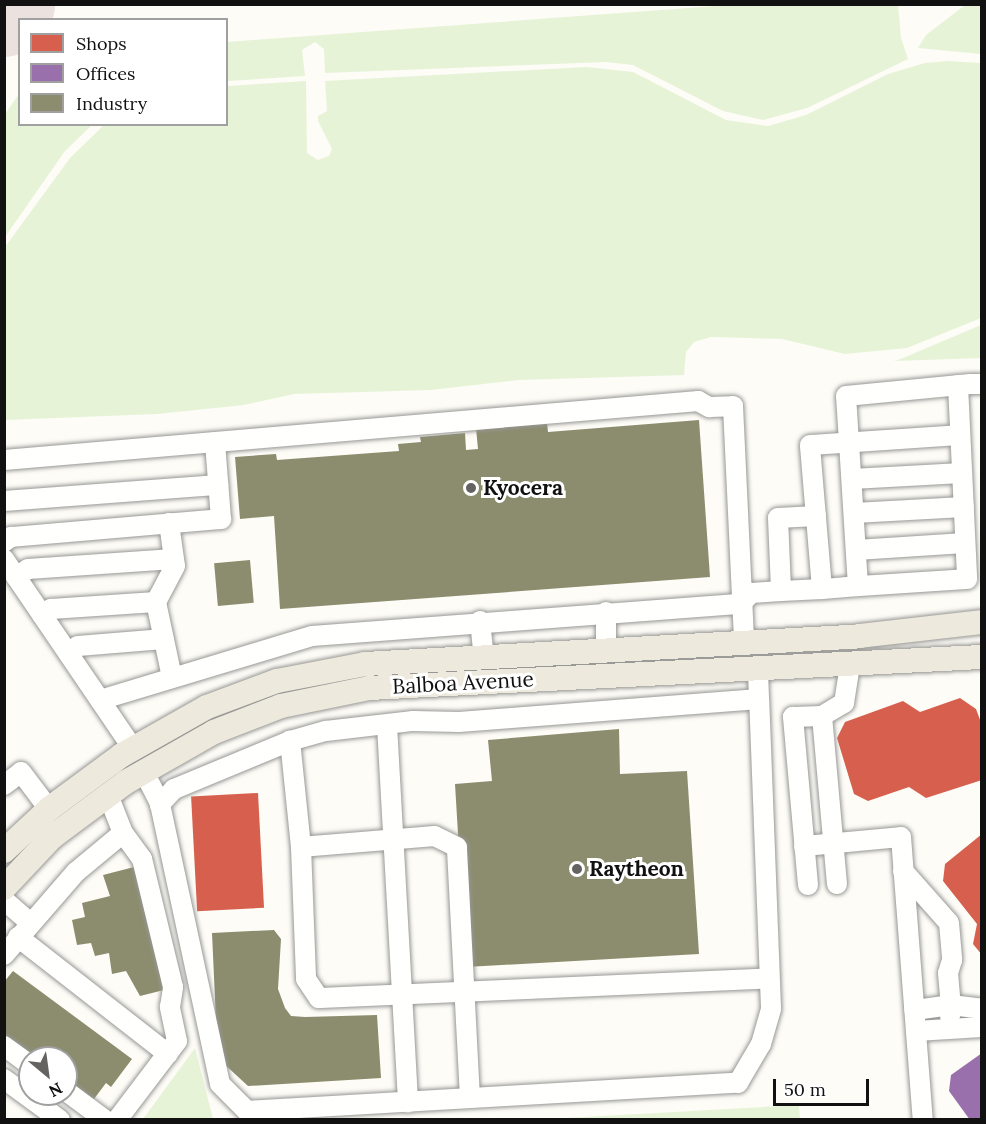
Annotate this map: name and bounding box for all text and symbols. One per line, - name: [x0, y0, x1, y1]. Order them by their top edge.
- legend: [18, 18, 228, 126]
- text: Shops: [76, 32, 127, 55]
- text: Offices: [76, 62, 135, 85]
- text: Industry: [76, 92, 147, 115]
- place label: Kyocera: [483, 475, 563, 501]
- marker: Kyocera: [464, 481, 478, 495]
- street label: Balboa Avenue: [392, 667, 534, 699]
- place label: Raytheon: [589, 856, 684, 882]
- marker: Raytheon: [570, 862, 584, 876]
- north arrow: [18, 1046, 78, 1106]
- scale bar: [776, 1067, 872, 1105]
- text: N: [45, 1078, 66, 1102]
- text: 50 m: [784, 1078, 826, 1101]

